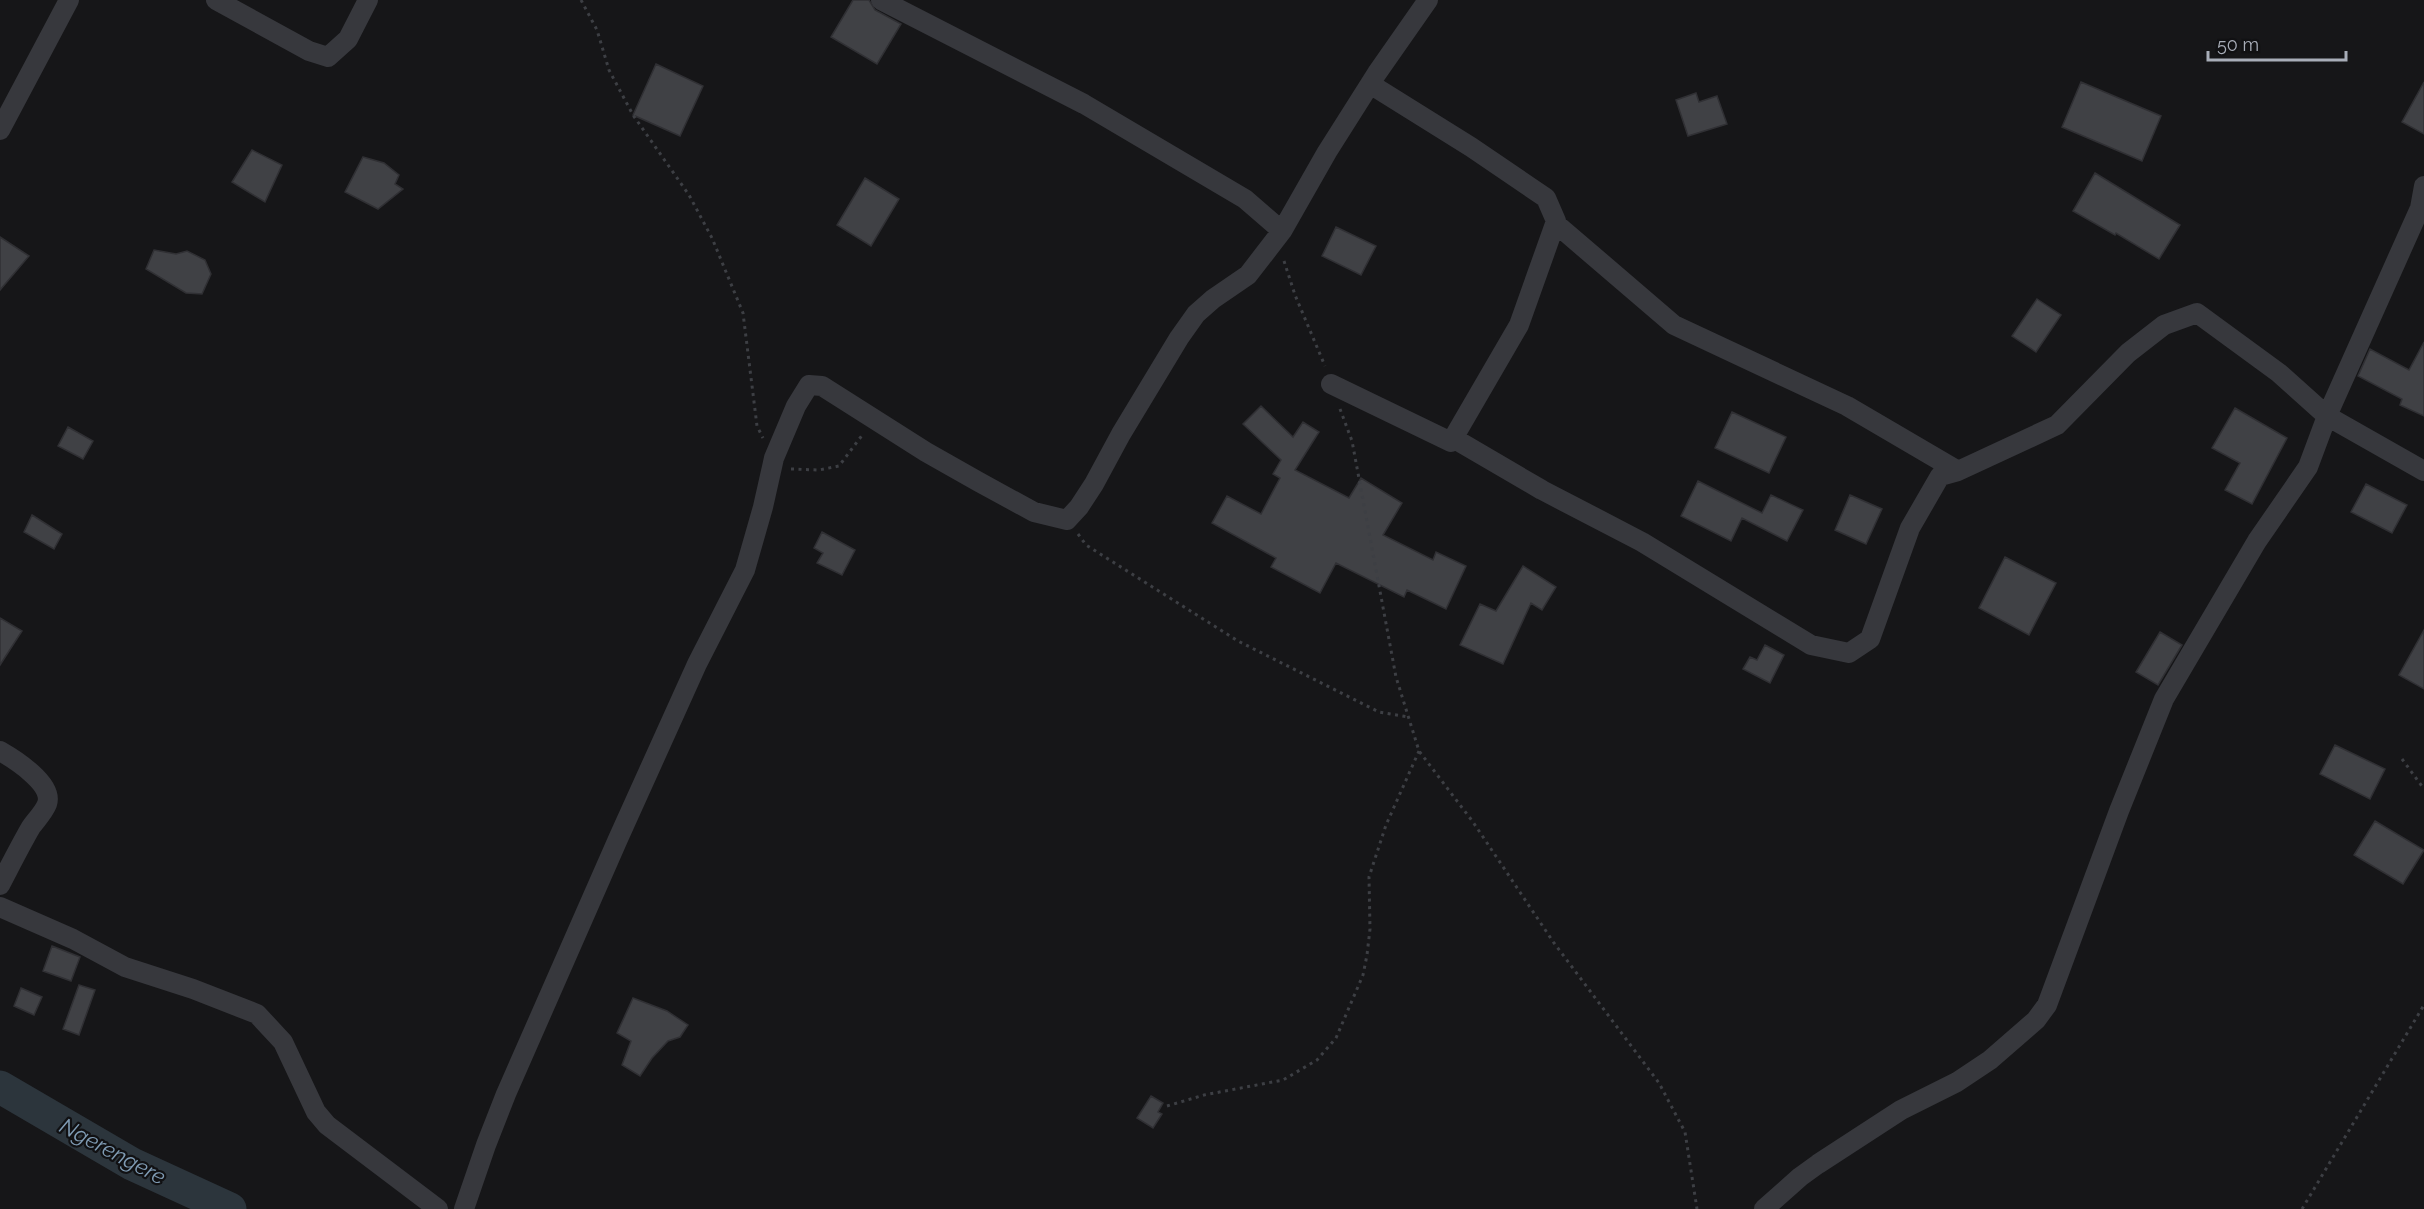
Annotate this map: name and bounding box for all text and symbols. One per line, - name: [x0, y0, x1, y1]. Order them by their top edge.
- scale bar: [2208, 24, 2346, 62]
- text: 50 m: [2217, 34, 2259, 55]
- water label: Ngerengere: [56, 1112, 171, 1190]

